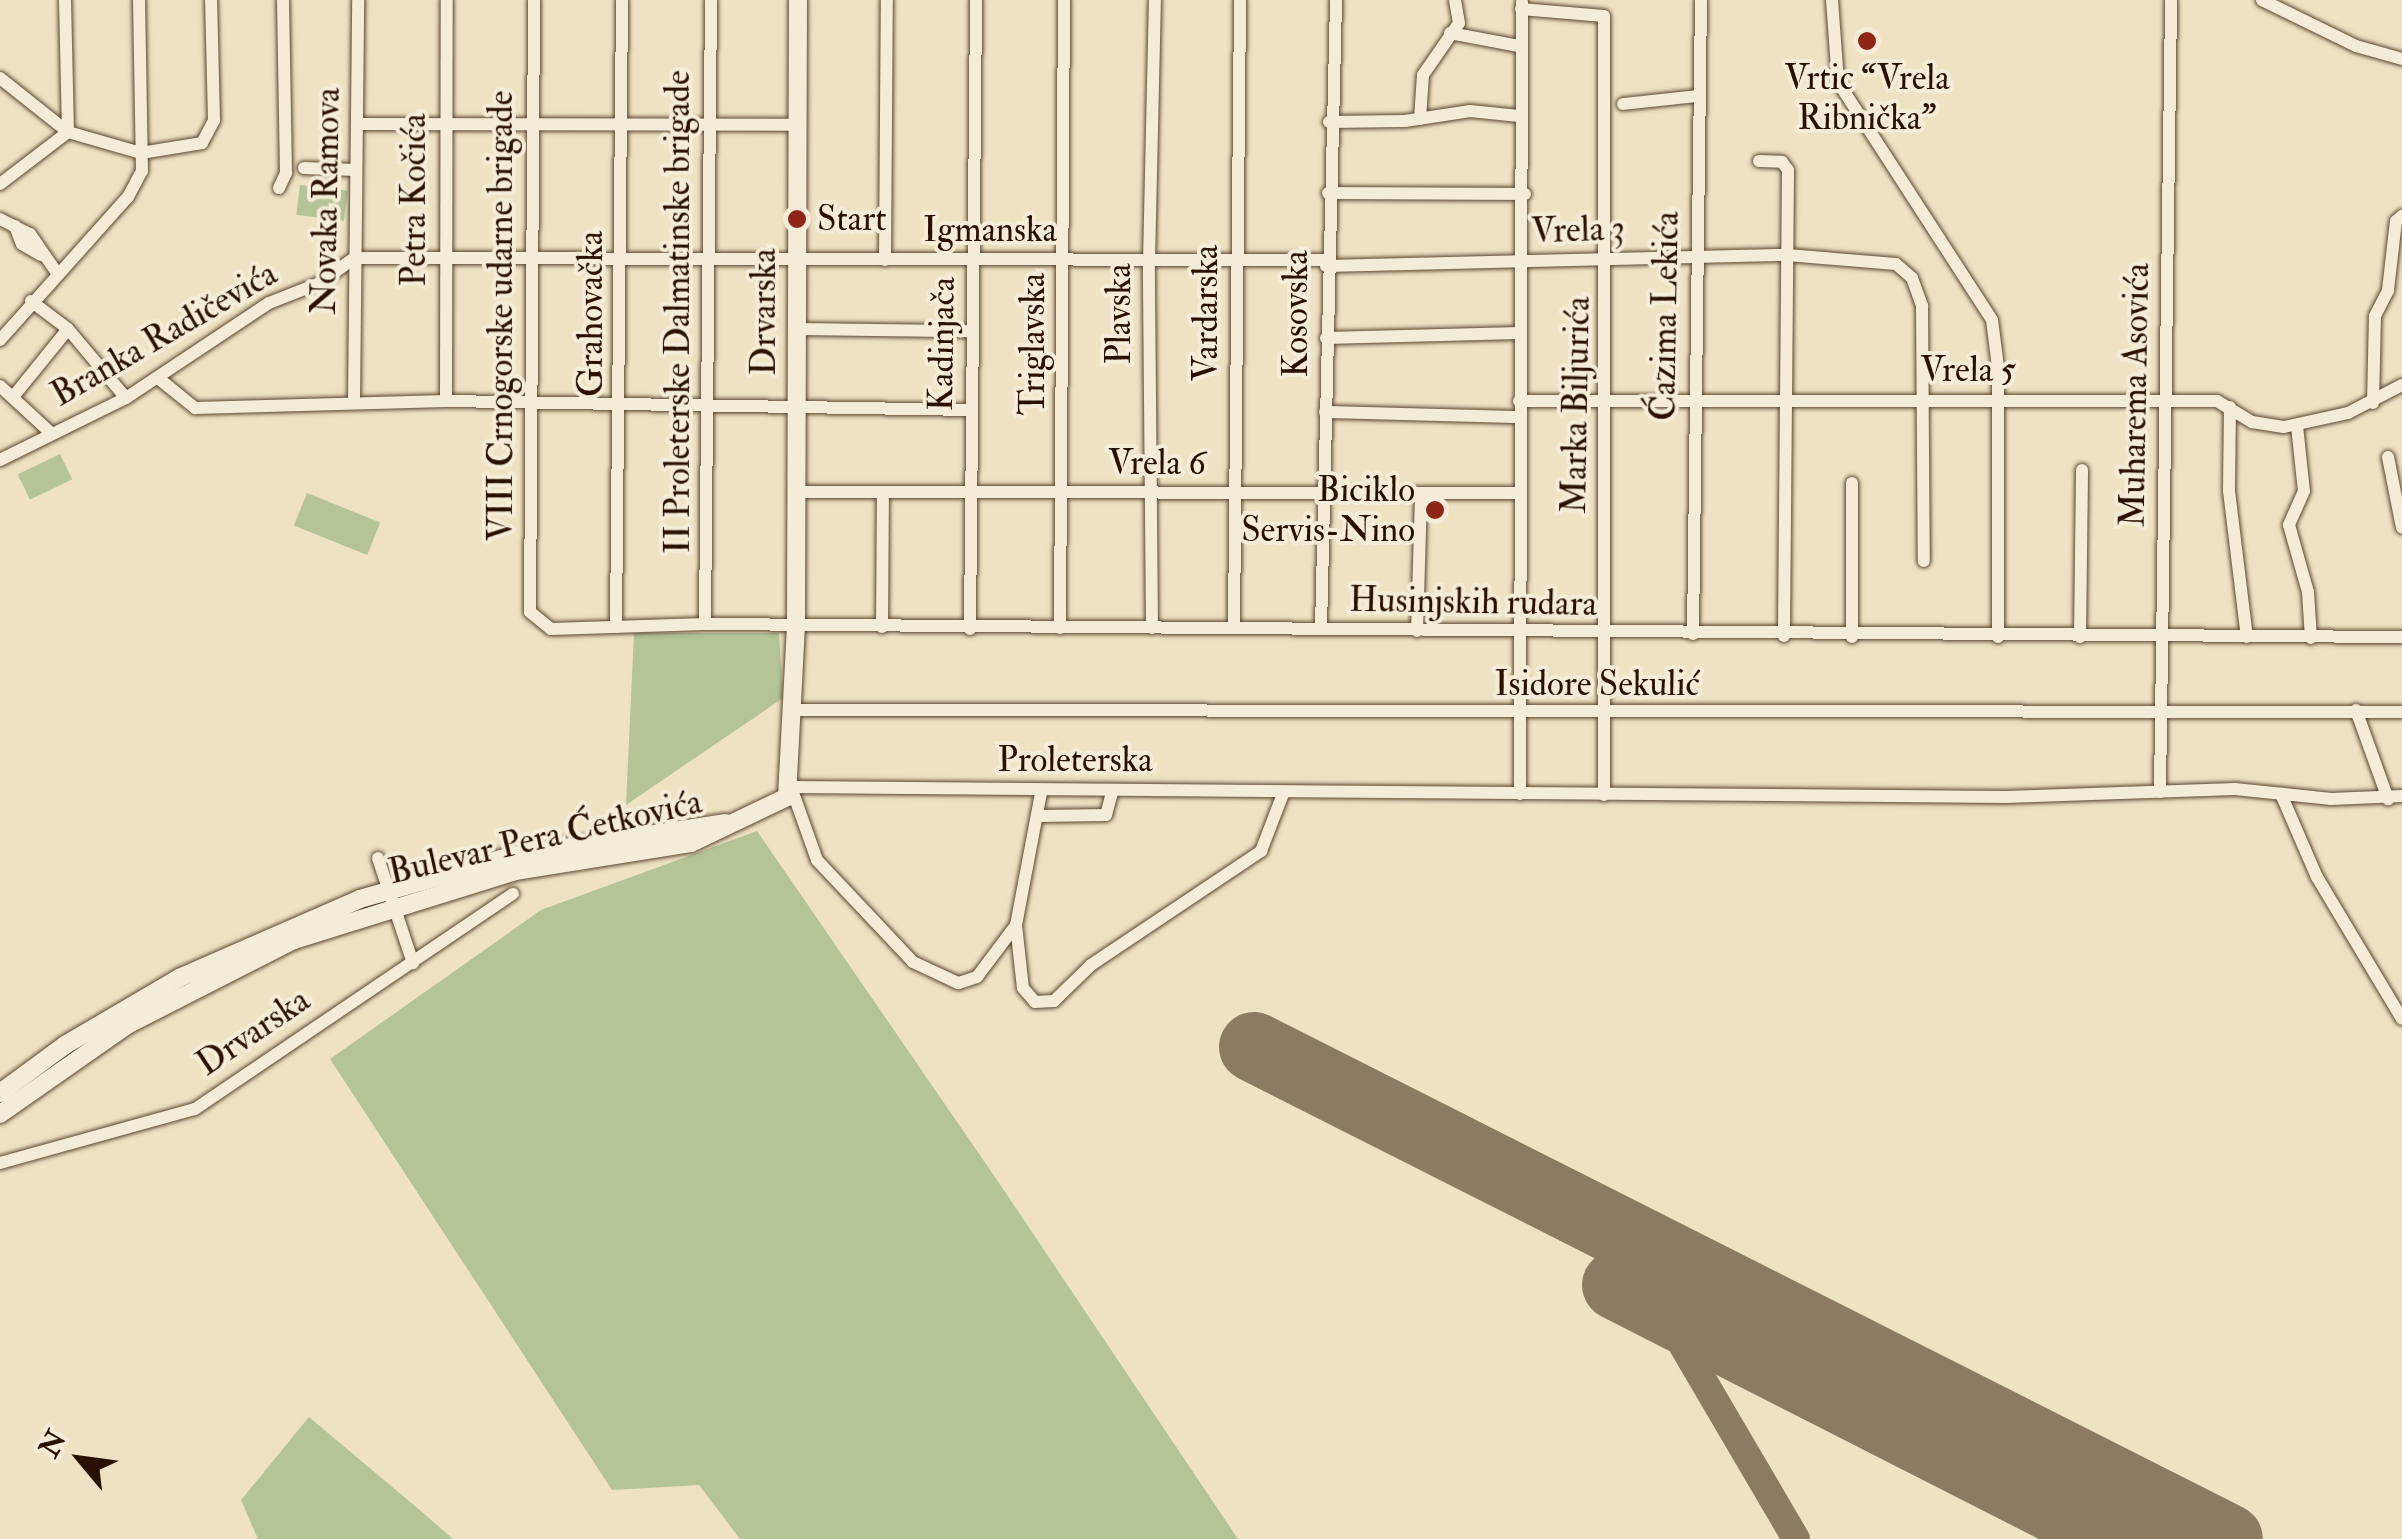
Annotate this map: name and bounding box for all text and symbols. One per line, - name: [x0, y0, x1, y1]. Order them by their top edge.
- marker: Vrtic “Vrela Ribnička”: [1856, 30, 1878, 52]
- place label: Vrtic “Vrela Ribnička”: [1784, 57, 1950, 139]
- street label: II Proleterske Dalmatinske brigade: [657, 70, 699, 554]
- street label: Novaka Ramova: [303, 87, 349, 315]
- street label: VIII Crnogorske udarne brigade: [480, 91, 522, 541]
- street label: Petra Kočića: [393, 114, 435, 286]
- place label: Start: [817, 198, 887, 240]
- street label: Vrela 3: [1530, 207, 1626, 253]
- marker: Start: [786, 208, 808, 230]
- street label: Igmanska: [923, 209, 1057, 251]
- street label: Ćazima Lekića: [1642, 211, 1688, 421]
- street label: Grahovačka: [570, 231, 612, 397]
- street label: Vardarska: [1185, 245, 1227, 381]
- street label: Drvarska: [743, 248, 785, 376]
- street label: Kosovska: [1275, 250, 1317, 378]
- street label: Branka Radičevića: [44, 252, 284, 416]
- street label: Plavska: [1098, 263, 1140, 365]
- street label: Muharema Asovića: [2112, 263, 2158, 527]
- street label: Triglavska: [1012, 273, 1054, 415]
- street label: Kadinjača: [920, 276, 964, 412]
- street label: Marka Biljurića: [1553, 296, 1599, 514]
- street label: Vrela 5: [1920, 349, 2016, 391]
- street label: Vrela 6: [1108, 442, 1206, 484]
- place label: Biciklo Servis-Nino: [1241, 469, 1415, 551]
- marker: Biciklo Servis-Nino: [1424, 499, 1446, 521]
- street label: Husinjskih rudara: [1349, 579, 1597, 625]
- street label: Isidore Sekulić: [1494, 663, 1700, 705]
- street label: Proleterska: [997, 739, 1153, 781]
- street label: Bulevar Pera Ćetkovića: [384, 781, 706, 893]
- street label: Drvarska: [189, 979, 317, 1085]
- north arrow: [30, 1409, 130, 1509]
- text: N: [32, 1425, 75, 1464]

